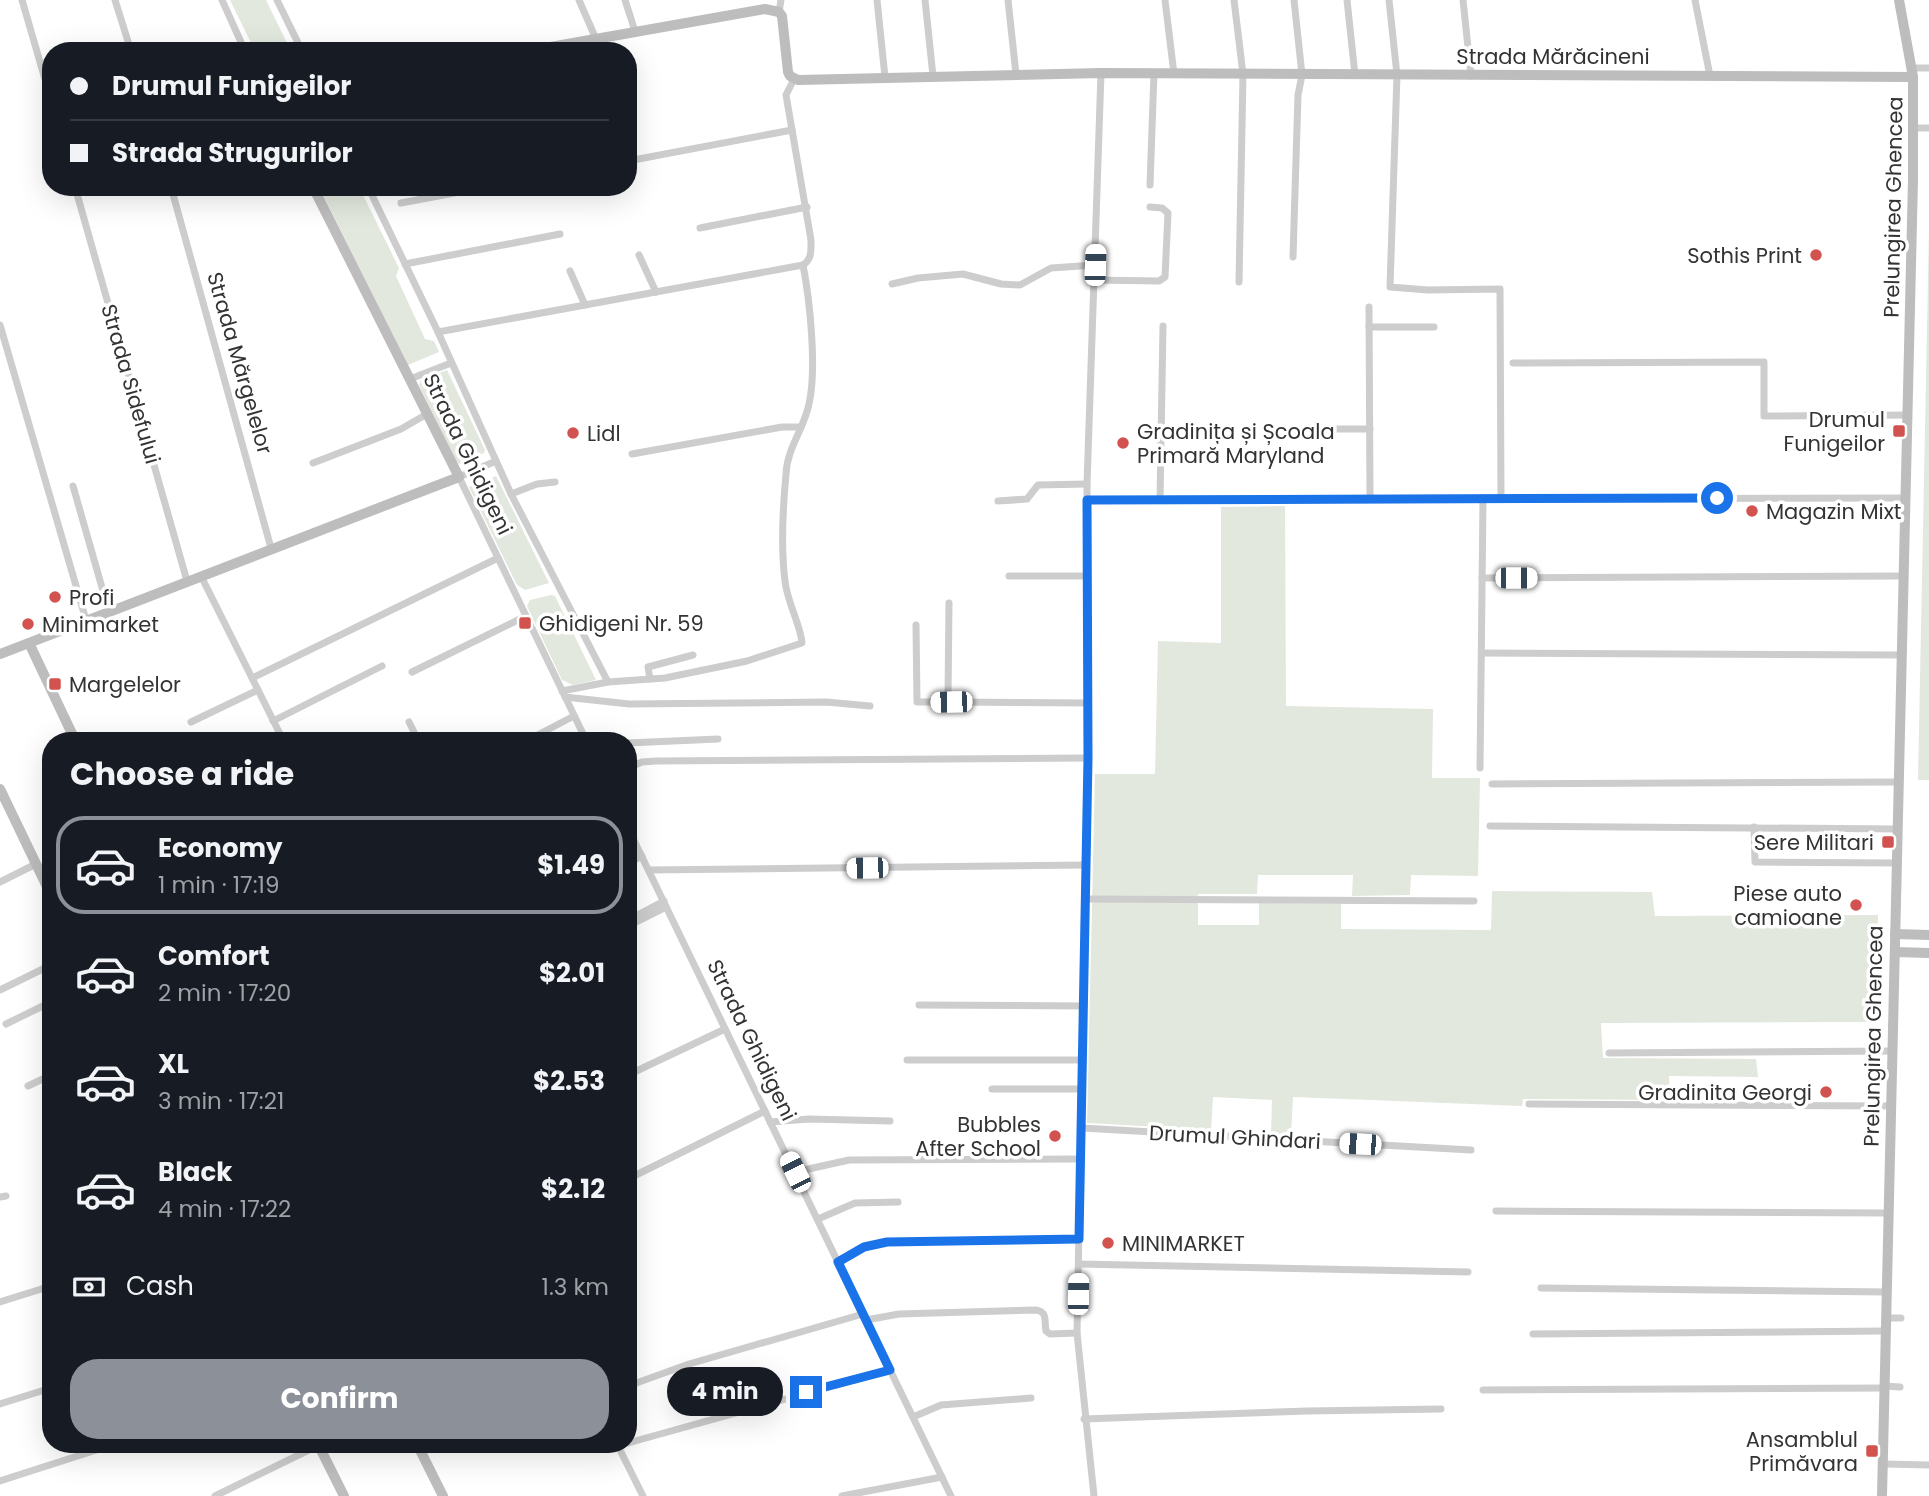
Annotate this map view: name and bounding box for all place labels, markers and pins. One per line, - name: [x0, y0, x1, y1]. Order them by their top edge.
- place label: Sothis Print: [1687, 241, 1802, 270]
- marker: Sothis Print: [1808, 247, 1824, 263]
- place label: Drumul Funigeilor: [1784, 405, 1885, 458]
- place label: Gradinița și Școala Primară Maryland: [1137, 417, 1335, 470]
- place label: Lidl: [587, 419, 621, 448]
- marker: Drumul Funigeilor: [1891, 423, 1907, 439]
- marker: Lidl: [565, 425, 581, 441]
- marker: Gradinița și Școala Primară Maryland: [1115, 435, 1131, 451]
- place label: Magazin Mixt: [1766, 497, 1901, 526]
- marker: Magazin Mixt: [1744, 503, 1760, 519]
- place label: Profi: [69, 583, 115, 612]
- marker: Profi: [47, 589, 63, 605]
- place label: Ghidigeni Nr. 59: [539, 609, 704, 638]
- place label: Minimarket: [42, 610, 159, 639]
- marker: Ghidigeni Nr. 59: [517, 615, 533, 631]
- marker: Minimarket: [20, 616, 36, 632]
- place label: Margelelor: [69, 670, 181, 699]
- marker: Margelelor: [47, 676, 63, 692]
- place label: Sere Militari: [1754, 828, 1874, 857]
- marker: Sere Militari: [1880, 834, 1896, 850]
- place label: Piese auto camioane: [1733, 879, 1842, 932]
- marker: Piese auto camioane: [1848, 897, 1864, 913]
- place label: Gradinita Georgi: [1638, 1078, 1812, 1107]
- marker: Gradinita Georgi: [1818, 1084, 1834, 1100]
- place label: Bubbles After School: [915, 1110, 1041, 1163]
- marker: Bubbles After School: [1047, 1128, 1063, 1144]
- place label: MINIMARKET: [1122, 1229, 1245, 1258]
- marker: MINIMARKET: [1100, 1235, 1116, 1251]
- place label: Ansamblul Primăvara: [1746, 1425, 1858, 1478]
- marker: Ansamblul Primăvara: [1864, 1443, 1880, 1459]

